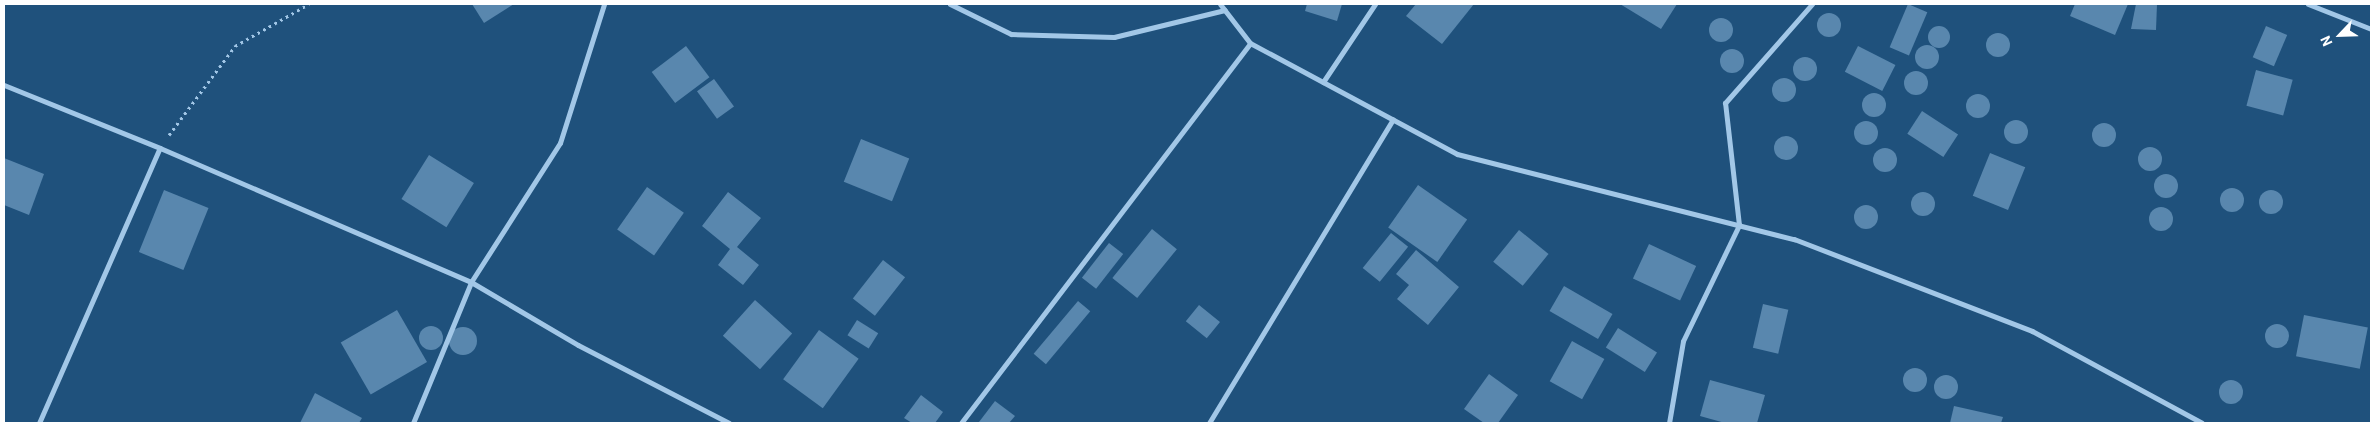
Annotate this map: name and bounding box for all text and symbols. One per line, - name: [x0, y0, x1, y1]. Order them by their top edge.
- north arrow: [2315, 10, 2365, 60]
- text: N: [2316, 34, 2335, 49]

